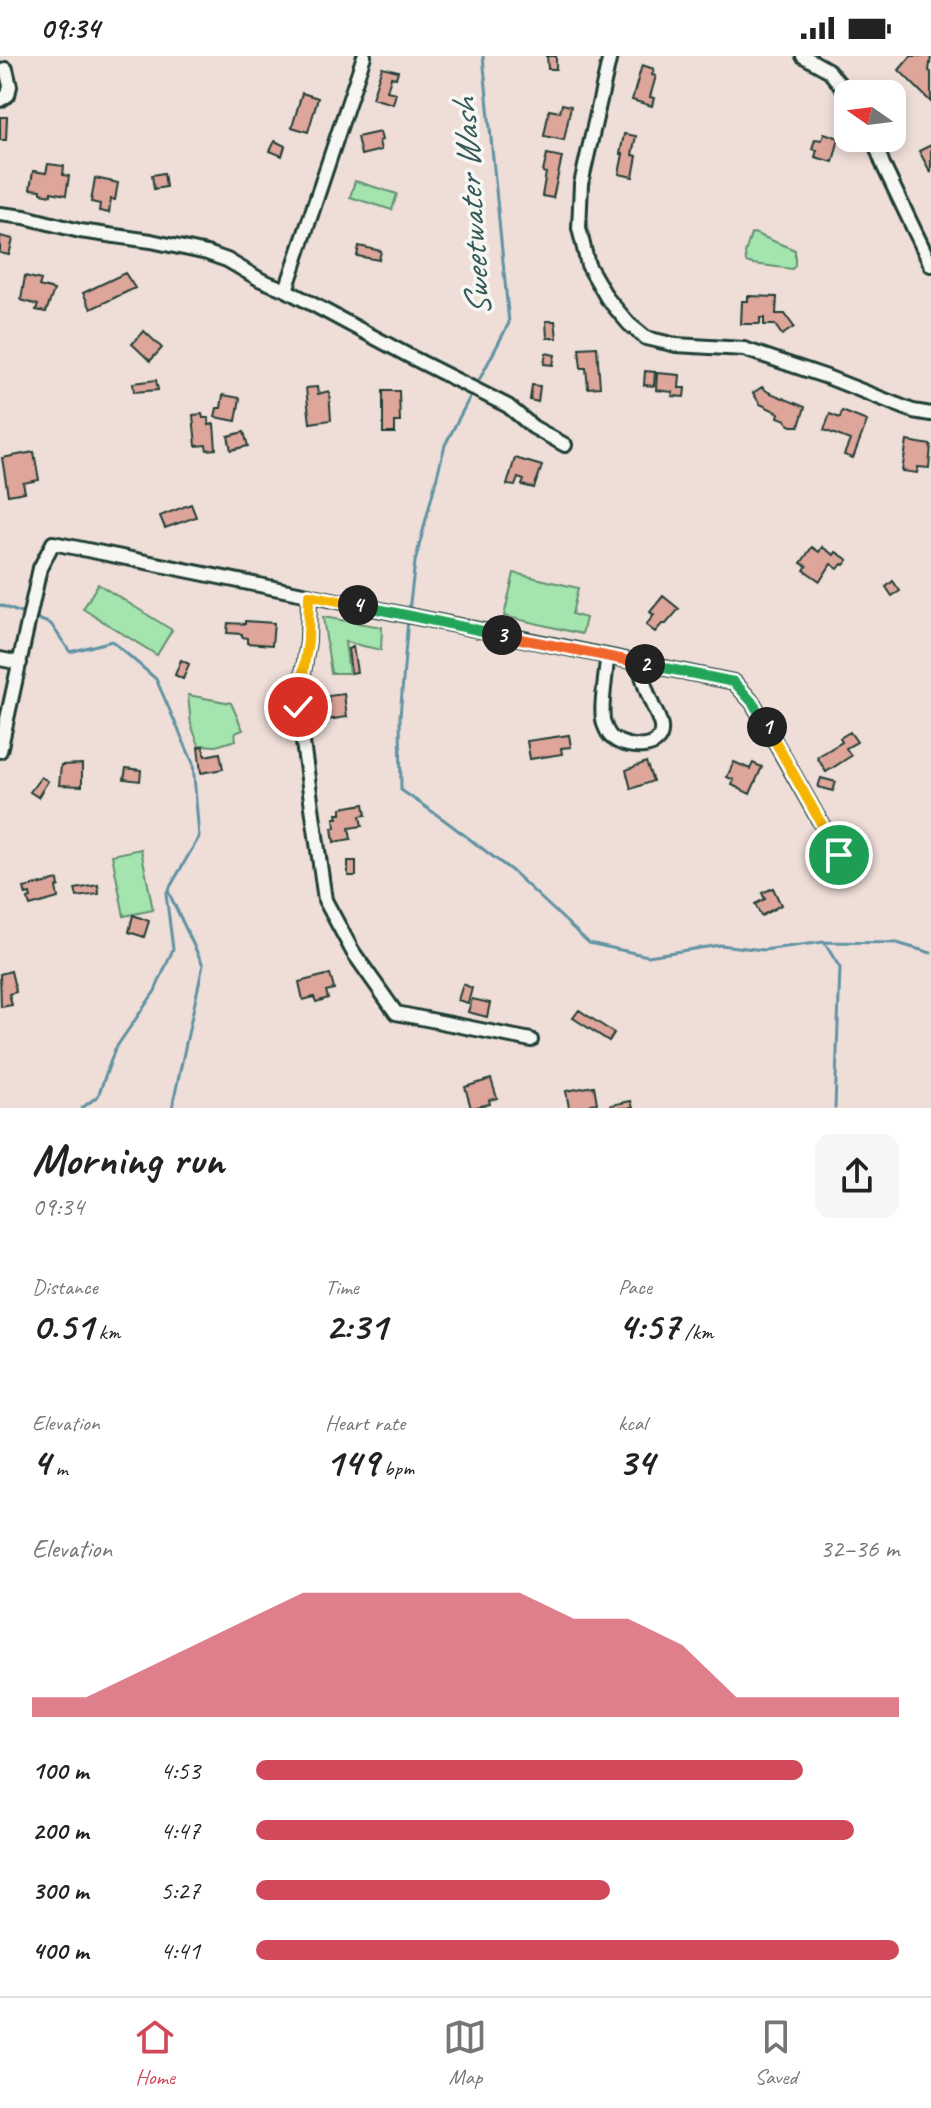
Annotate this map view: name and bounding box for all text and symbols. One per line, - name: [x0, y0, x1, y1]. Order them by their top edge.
- text: 09:34: [40, 9, 100, 47]
- north arrow: [834, 80, 906, 152]
- map controls: [834, 80, 906, 152]
- water label: Sweetwater Wash: [440, 94, 502, 319]
- pin: 4: [338, 585, 378, 625]
- text: 4: [353, 591, 363, 619]
- pin: 3: [482, 615, 522, 655]
- text: 3: [497, 621, 507, 649]
- pin: 2: [625, 644, 665, 684]
- text: 2: [640, 650, 650, 678]
- pin: [264, 673, 332, 741]
- icon: check: [276, 685, 320, 729]
- pin: 1: [747, 707, 787, 747]
- text: 1: [762, 713, 772, 741]
- pin: [805, 821, 873, 889]
- icon: arrive: [817, 833, 861, 877]
- text: Morning run: [32, 1132, 224, 1187]
- button: share: [815, 1134, 899, 1218]
- text: 09:34: [32, 1190, 84, 1223]
- text: Distance: [32, 1273, 98, 1301]
- text: Time: [325, 1273, 359, 1301]
- text: Pace: [618, 1273, 652, 1301]
- text: 0.51: [32, 1301, 93, 1351]
- text: 2:31: [325, 1301, 387, 1351]
- text: 4:57: [618, 1301, 679, 1351]
- text: km: [93, 1318, 120, 1346]
- text: /km: [679, 1318, 713, 1346]
- text: Elevation: [32, 1409, 100, 1437]
- text: Heart rate: [325, 1409, 405, 1437]
- text: kcal: [618, 1409, 647, 1437]
- text: 4: [32, 1437, 50, 1487]
- text: 149: [325, 1437, 379, 1487]
- text: 34: [618, 1437, 654, 1487]
- text: m: [50, 1454, 68, 1482]
- text: bpm: [379, 1454, 414, 1482]
- text: Elevation: [32, 1532, 112, 1565]
- text: 32–36 m: [820, 1532, 899, 1565]
- text: 100 m: [32, 1754, 88, 1787]
- text: 4:53: [160, 1754, 200, 1787]
- text: 200 m: [32, 1814, 88, 1847]
- text: 4:47: [160, 1814, 200, 1847]
- text: 300 m: [32, 1874, 88, 1907]
- text: 5:27: [160, 1874, 200, 1907]
- text: 400 m: [32, 1934, 88, 1967]
- text: 4:41: [160, 1934, 200, 1967]
- tab: Home: [133, 2015, 177, 2091]
- tab: Map: [443, 2015, 487, 2091]
- tab: Saved: [754, 2015, 798, 2091]

